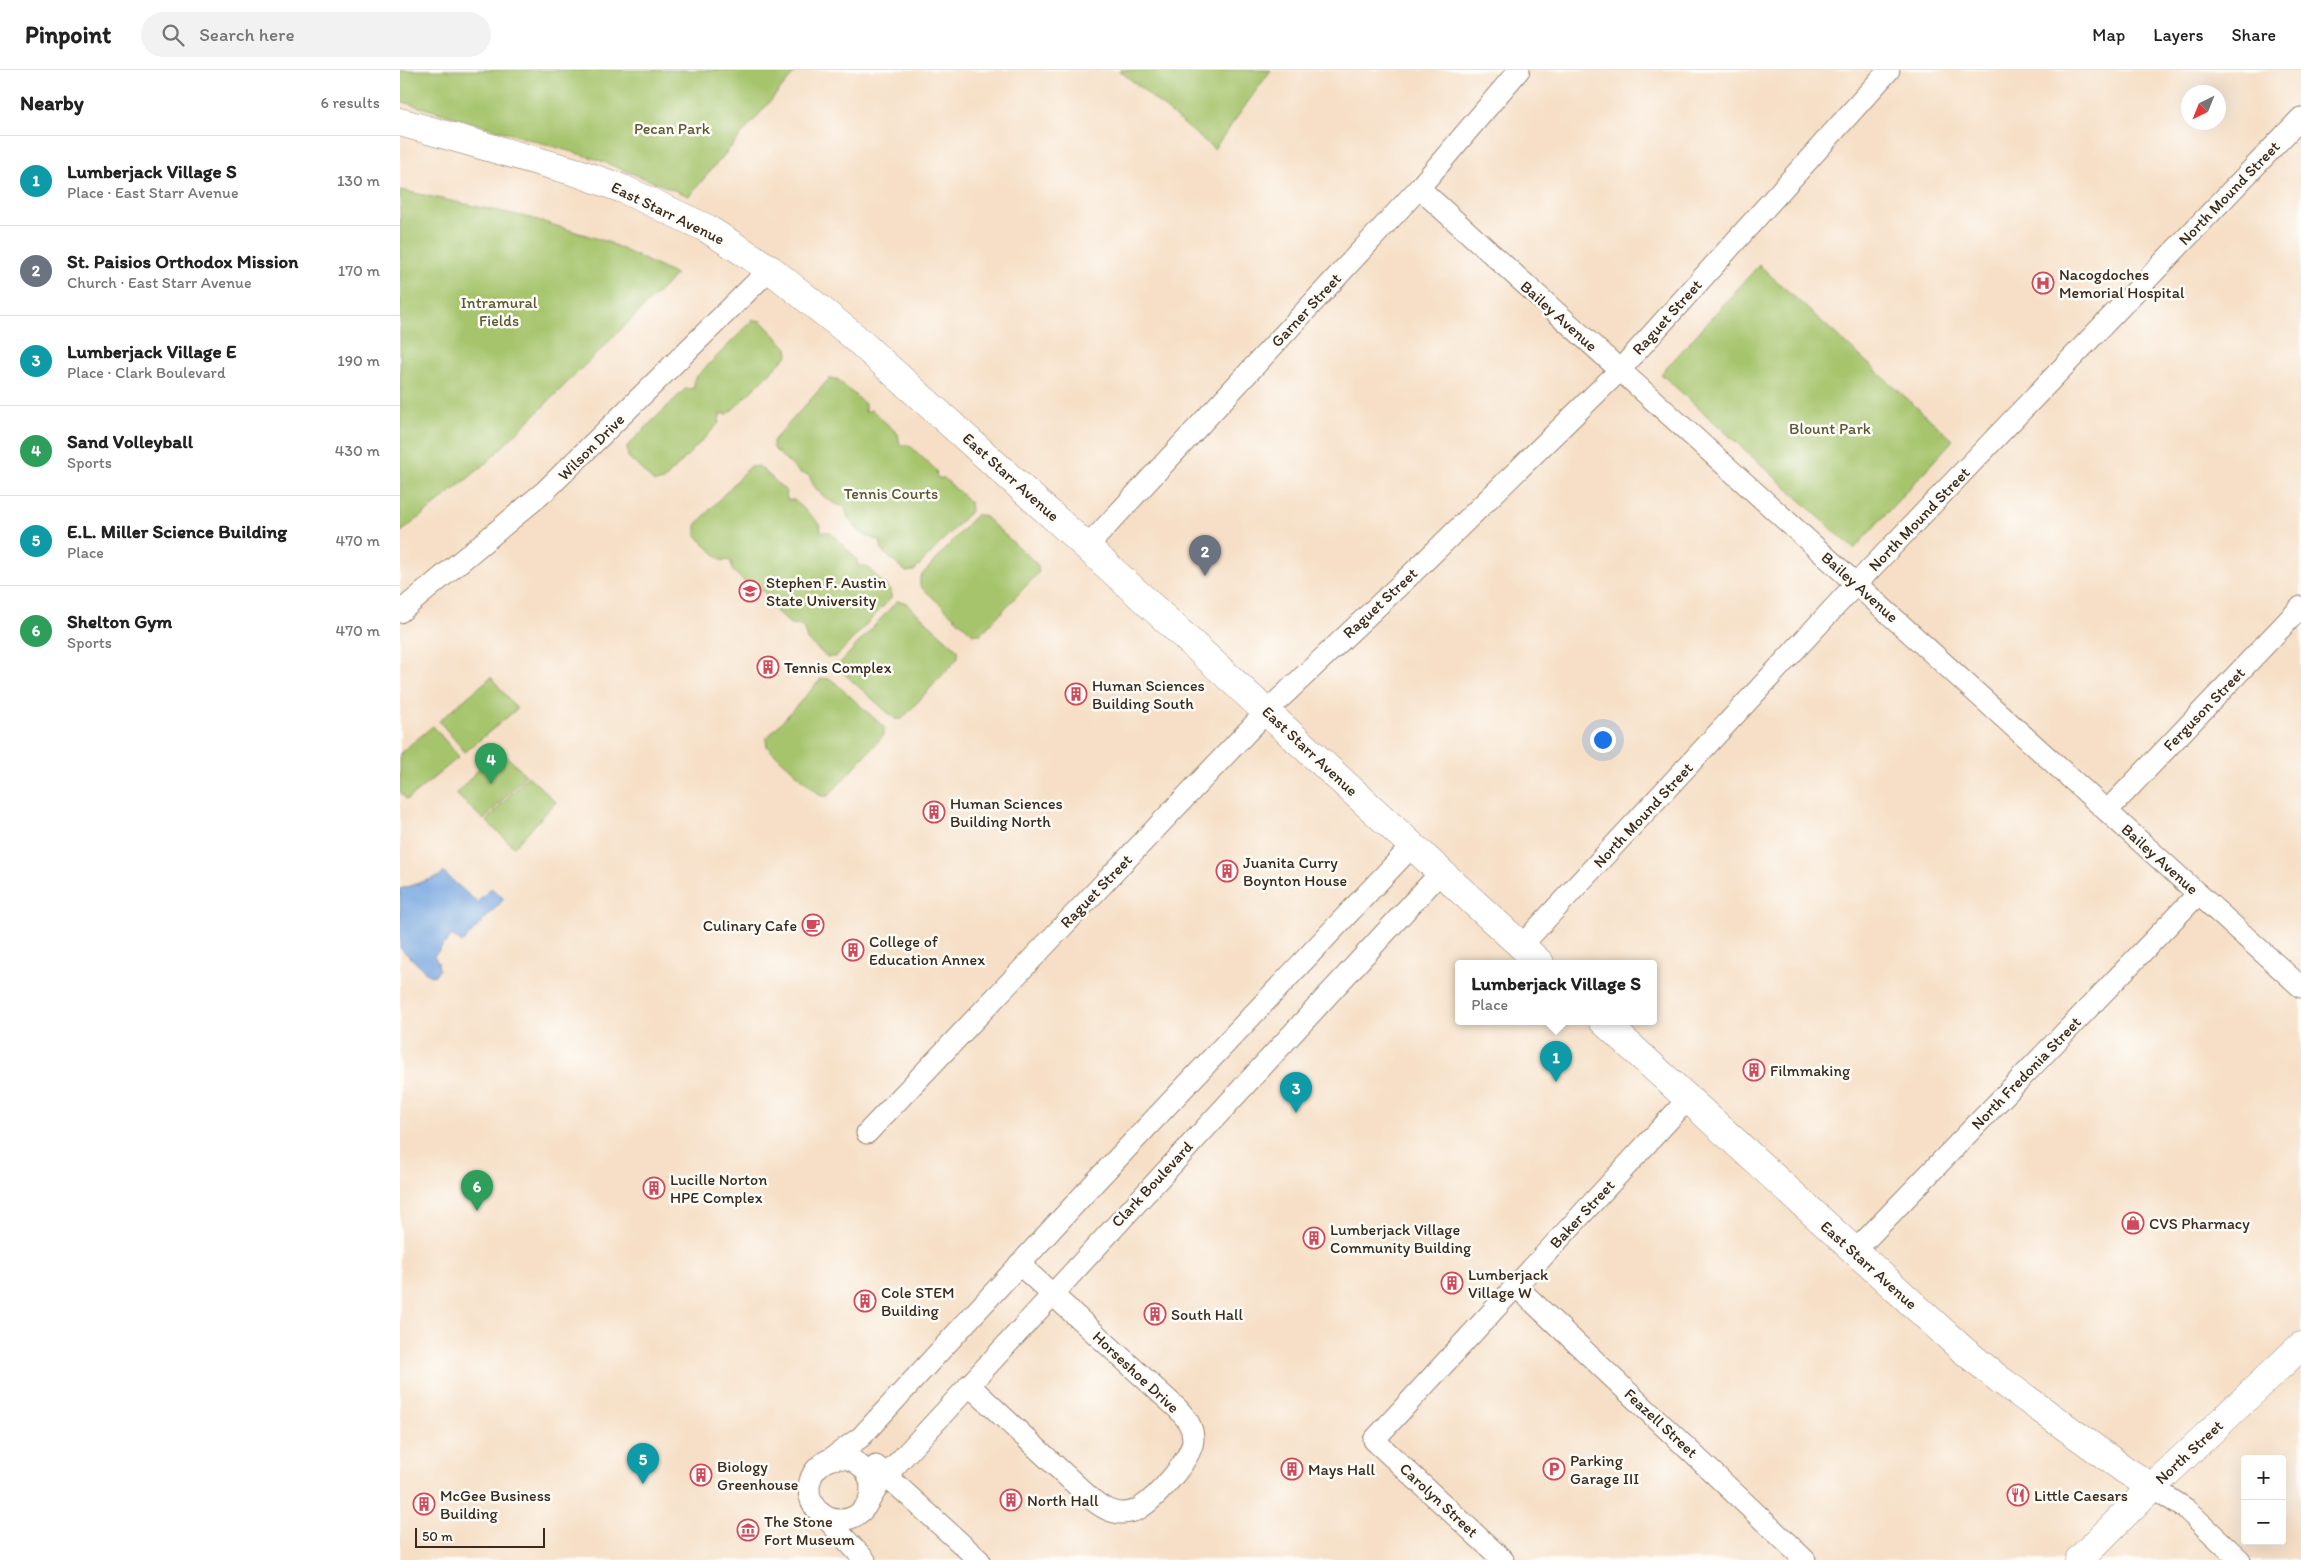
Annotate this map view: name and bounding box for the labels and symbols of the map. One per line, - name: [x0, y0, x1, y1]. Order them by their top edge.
- north arrow: [2181, 85, 2226, 130]
- park label: Pecan Park: [634, 119, 711, 138]
- street label: North Mound Street: [2175, 137, 2283, 249]
- street label: East Starr Avenue: [608, 177, 728, 249]
- place label: Nacogdoches Memorial Hospital: [2059, 265, 2185, 302]
- street label: Garner Street: [1267, 269, 1345, 351]
- hospital icon: Nacogdoches Memorial Hospital: [2031, 271, 2055, 295]
- street label: Raguet Street: [1628, 275, 1706, 359]
- street label: Bailey Avenue: [1517, 277, 1602, 356]
- park label: Intramural Fields: [461, 293, 538, 330]
- street label: Wilson Drive: [554, 410, 628, 484]
- park label: Blount Park: [1789, 419, 1871, 438]
- street label: East Starr Avenue: [959, 429, 1063, 525]
- street label: North Mound Street: [1865, 463, 1973, 575]
- park label: Tennis Courts: [844, 484, 938, 503]
- pin: 2: [1189, 535, 1221, 576]
- street label: Bailey Avenue: [1818, 548, 1903, 627]
- street label: Raguet Street: [1339, 564, 1421, 642]
- place label: Stephen F. Austin State University: [766, 573, 886, 610]
- school or university icon: Stephen F. Austin State University: [738, 579, 762, 603]
- building icon: Tennis Complex: [756, 655, 780, 679]
- place label: Tennis Complex: [784, 658, 891, 677]
- street label: Ferguson Street: [2159, 663, 2249, 755]
- place label: Human Sciences Building South: [1092, 676, 1205, 713]
- building icon: Human Sciences Building South: [1064, 682, 1088, 706]
- street label: East Starr Avenue: [1258, 702, 1362, 800]
- your location: [1590, 727, 1616, 753]
- pin: 4: [475, 743, 507, 784]
- street label: North Mound Street: [1589, 758, 1697, 872]
- place label: Human Sciences Building North: [950, 794, 1063, 831]
- building icon: Human Sciences Building North: [922, 800, 946, 824]
- street label: Bailey Avenue: [2118, 820, 2203, 899]
- street label: Raguet Street: [1056, 850, 1136, 932]
- place label: Juanita Curry Boynton House: [1243, 853, 1347, 890]
- building icon: Juanita Curry Boynton House: [1215, 859, 1239, 883]
- cafe icon: Culinary Cafe: [801, 913, 825, 937]
- place label: Culinary Cafe: [703, 916, 797, 935]
- place label: College of Education Annex: [869, 932, 985, 969]
- building icon: College of Education Annex: [841, 938, 865, 962]
- street label: North Fredonia Street: [1967, 1013, 2085, 1133]
- pin: 1: [1540, 1041, 1572, 1082]
- building icon: Filmmaking: [1742, 1058, 1766, 1082]
- place label: Filmmaking: [1770, 1061, 1851, 1080]
- pin: 3: [1280, 1072, 1312, 1113]
- street label: Clark Boulevard: [1107, 1137, 1197, 1231]
- pin: 6: [461, 1170, 493, 1211]
- place label: Lucille Norton HPE Complex: [670, 1170, 767, 1207]
- building icon: Lucille Norton HPE Complex: [642, 1176, 666, 1200]
- street label: Baker Street: [1545, 1176, 1619, 1252]
- shop icon: CVS Pharmacy: [2121, 1211, 2145, 1235]
- place label: CVS Pharmacy: [2149, 1214, 2250, 1233]
- street label: East Starr Avenue: [1817, 1217, 1921, 1313]
- place label: Lumberjack Village Community Building: [1330, 1220, 1472, 1257]
- building icon: Lumberjack Village Community Building: [1302, 1226, 1326, 1250]
- place label: Lumberjack Village W: [1468, 1265, 1549, 1302]
- building icon: Lumberjack Village W: [1440, 1271, 1464, 1295]
- place label: Cole STEM Building: [881, 1283, 955, 1320]
- building icon: Cole STEM Building: [853, 1289, 877, 1313]
- building icon: South Hall: [1143, 1302, 1167, 1326]
- place label: South Hall: [1171, 1305, 1244, 1324]
- street label: Horseshoe Drive: [1089, 1327, 1183, 1417]
- street label: Feazell Street: [1620, 1384, 1702, 1462]
- street label: North Street: [2151, 1416, 2227, 1488]
- pin: 5: [627, 1443, 659, 1484]
- place label: Parking Garage III: [1570, 1451, 1639, 1488]
- place label: Biology Greenhouse: [717, 1457, 798, 1494]
- building icon: Mays Hall: [1280, 1457, 1304, 1481]
- parking icon: Parking Garage III: [1542, 1457, 1566, 1481]
- street label: Carolyn Street: [1396, 1459, 1482, 1541]
- place label: Mays Hall: [1308, 1460, 1375, 1479]
- building icon: Biology Greenhouse: [689, 1463, 713, 1487]
- restaurant icon: Little Caesars: [2006, 1483, 2030, 1507]
- place label: McGee Business Building: [440, 1486, 551, 1523]
- place label: Little Caesars: [2034, 1486, 2128, 1505]
- building icon: North Hall: [999, 1488, 1023, 1512]
- place label: North Hall: [1027, 1491, 1099, 1510]
- building icon: McGee Business Building: [412, 1492, 436, 1516]
- place label: The Stone Fort Museum: [764, 1512, 855, 1549]
- museum icon: The Stone Fort Museum: [736, 1518, 760, 1542]
- scale bar: [415, 1525, 545, 1548]

